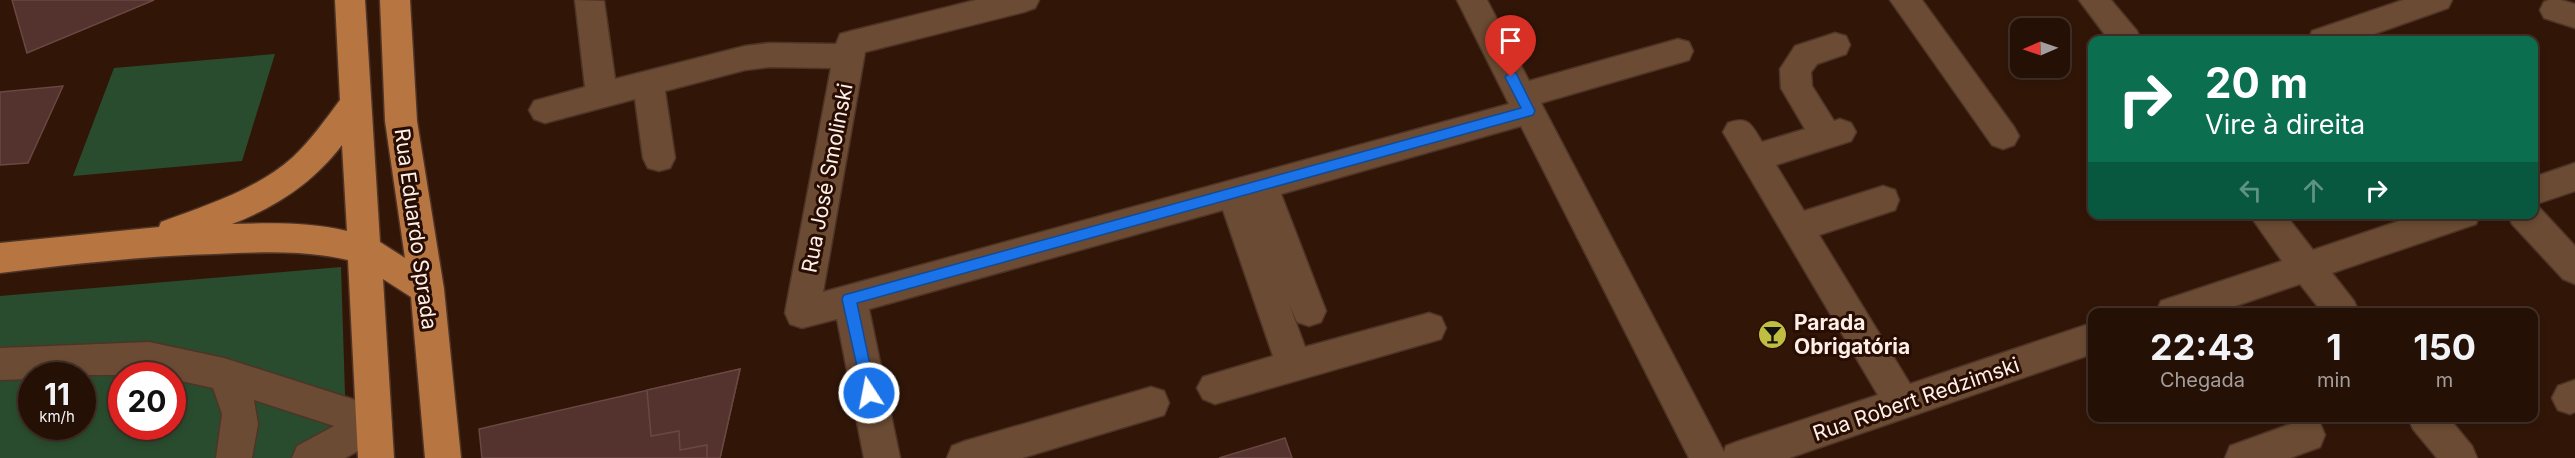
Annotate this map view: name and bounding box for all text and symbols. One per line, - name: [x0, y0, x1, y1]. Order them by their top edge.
- pin: [1485, 15, 1536, 77]
- north arrow: [2010, 18, 2070, 78]
- map controls: [2010, 18, 2070, 78]
- icon: arrive: [1494, 24, 1527, 57]
- text: 20 m: [2205, 57, 2308, 108]
- icon: right: [2106, 60, 2184, 138]
- street label: Rua José Smolinski: [796, 81, 858, 275]
- text: Vire à direita: [2205, 108, 2365, 141]
- street label: Rua Eduardo Sprada: [390, 127, 442, 331]
- icon: left: [2234, 174, 2267, 207]
- icon: ahead: [2297, 174, 2330, 207]
- icon: right: [2360, 174, 2393, 207]
- place label: Parada Obrigatória: [1794, 310, 1910, 359]
- bar icon: Parada Obrigatória: [1757, 318, 1789, 350]
- text: 22:43: [2150, 325, 2255, 369]
- text: 1: [2326, 325, 2342, 369]
- text: 150: [2413, 325, 2476, 369]
- street label: Rua Robert Redzimski: [1810, 352, 2022, 446]
- position arrow: [837, 361, 901, 425]
- speed limit sign: 20: [108, 362, 186, 440]
- text: Chegada: [2160, 368, 2245, 392]
- text: min: [2317, 368, 2351, 392]
- text: m: [2436, 368, 2453, 392]
- text: 11: [44, 376, 70, 412]
- text: km/h: [39, 407, 75, 426]

